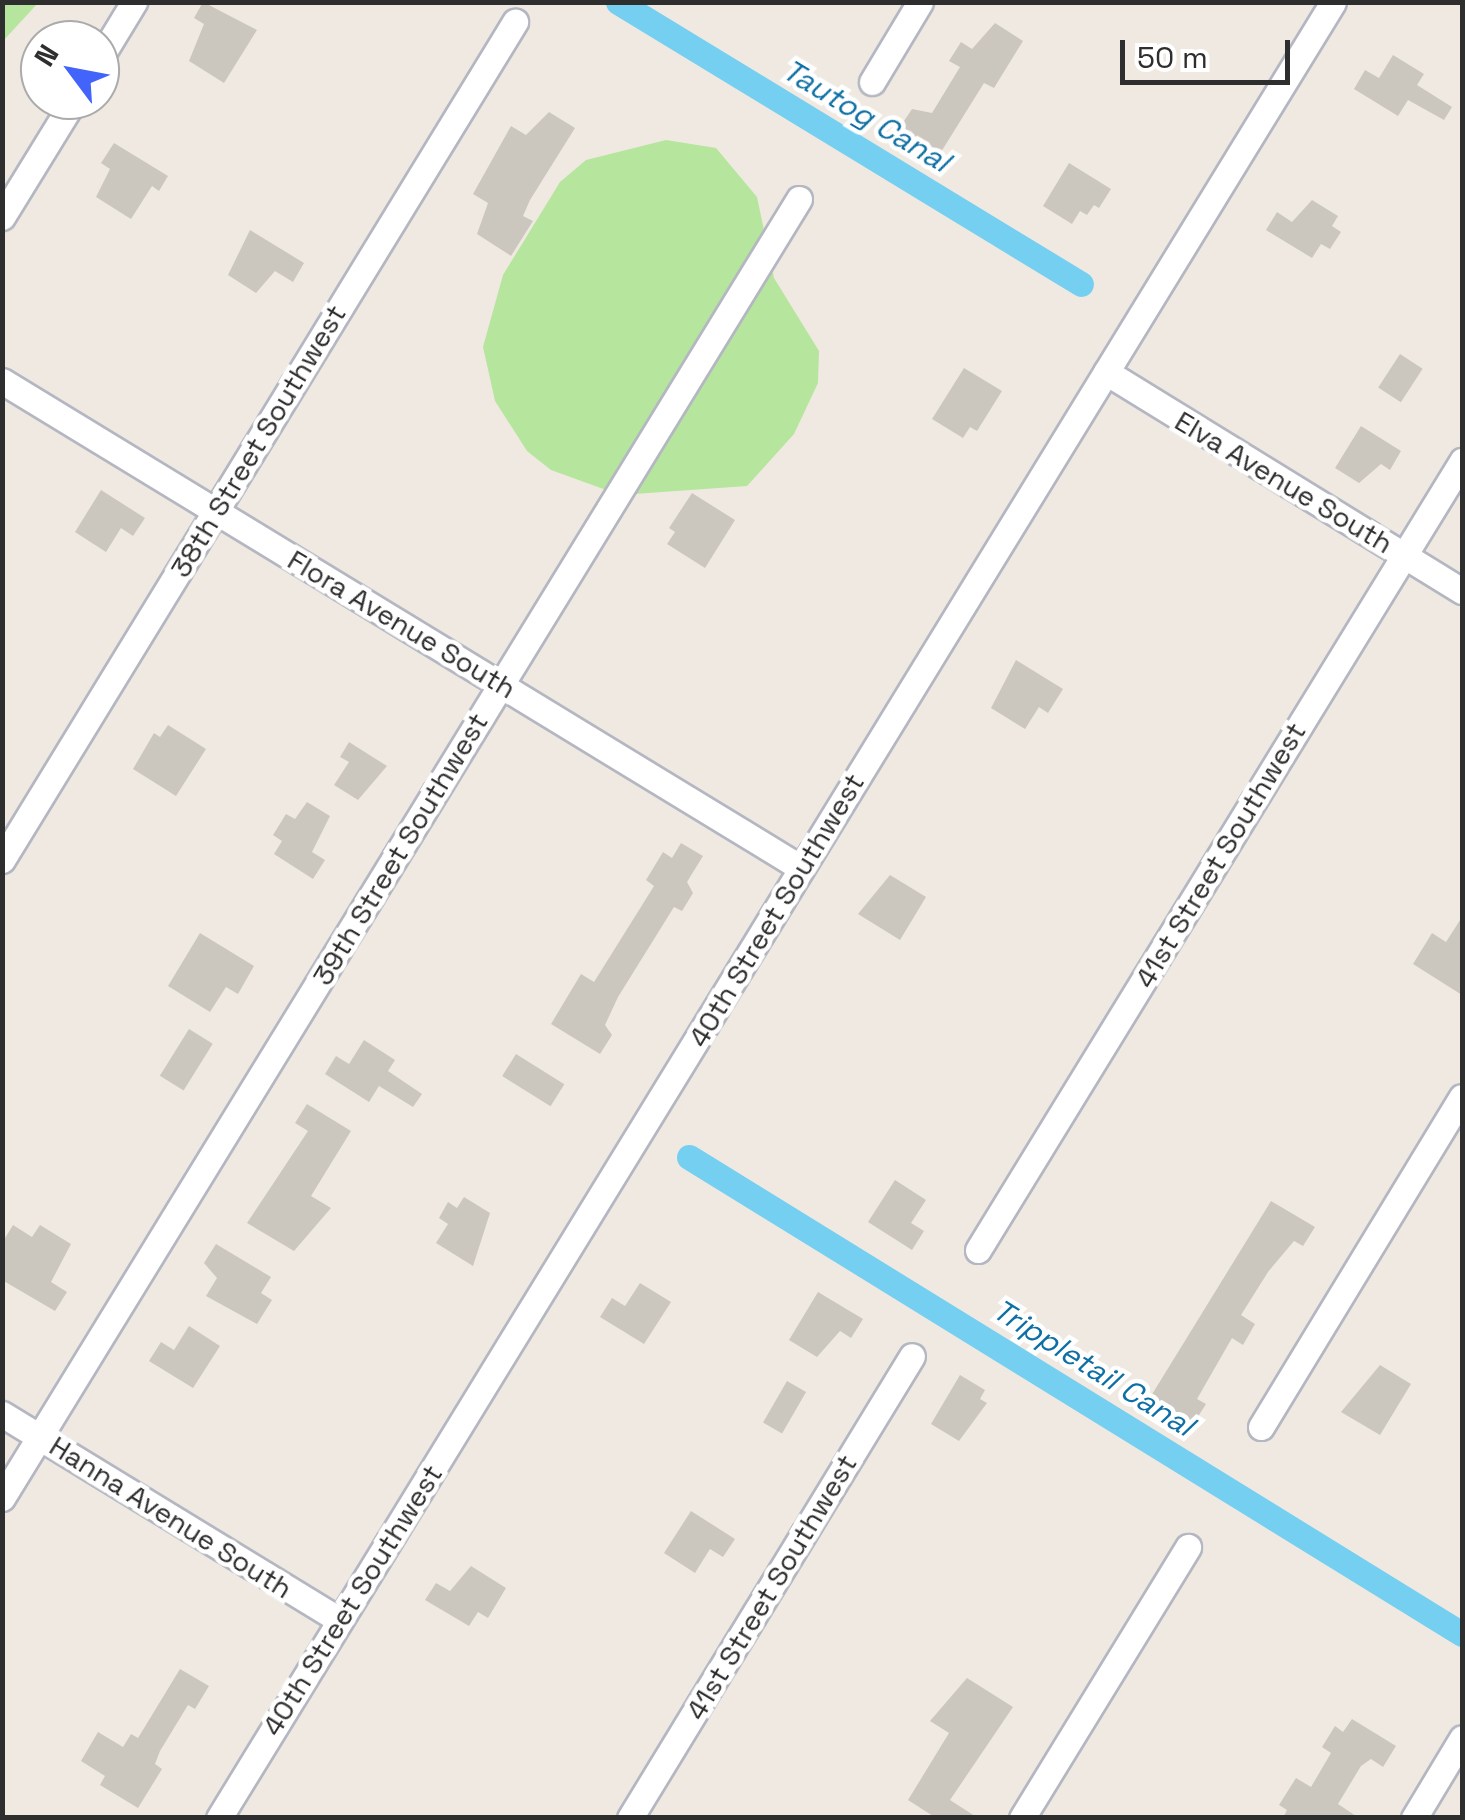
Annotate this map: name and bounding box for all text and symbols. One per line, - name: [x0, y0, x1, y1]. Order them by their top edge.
- north arrow: [20, 20, 120, 120]
- scale bar: [1125, 20, 1295, 82]
- text: N: [26, 38, 66, 73]
- text: 50 m: [1137, 38, 1208, 77]
- water label: Tautog Canal: [776, 52, 956, 180]
- street label: 38th Street Southwest: [163, 299, 353, 583]
- street label: Elva Avenue South: [1169, 404, 1399, 560]
- street label: Flora Avenue South: [282, 543, 522, 705]
- street label: 39th Street Southwest: [305, 707, 495, 991]
- street label: 41st Street Southwest: [1127, 716, 1313, 994]
- street label: 40th Street Southwest: [681, 767, 871, 1053]
- water label: Trippletail Canal: [986, 1292, 1200, 1444]
- street label: Hanna Avenue South: [43, 1429, 299, 1605]
- street label: 41st Street Southwest: [678, 1448, 864, 1726]
- street label: 40th Street Southwest: [255, 1458, 449, 1742]

